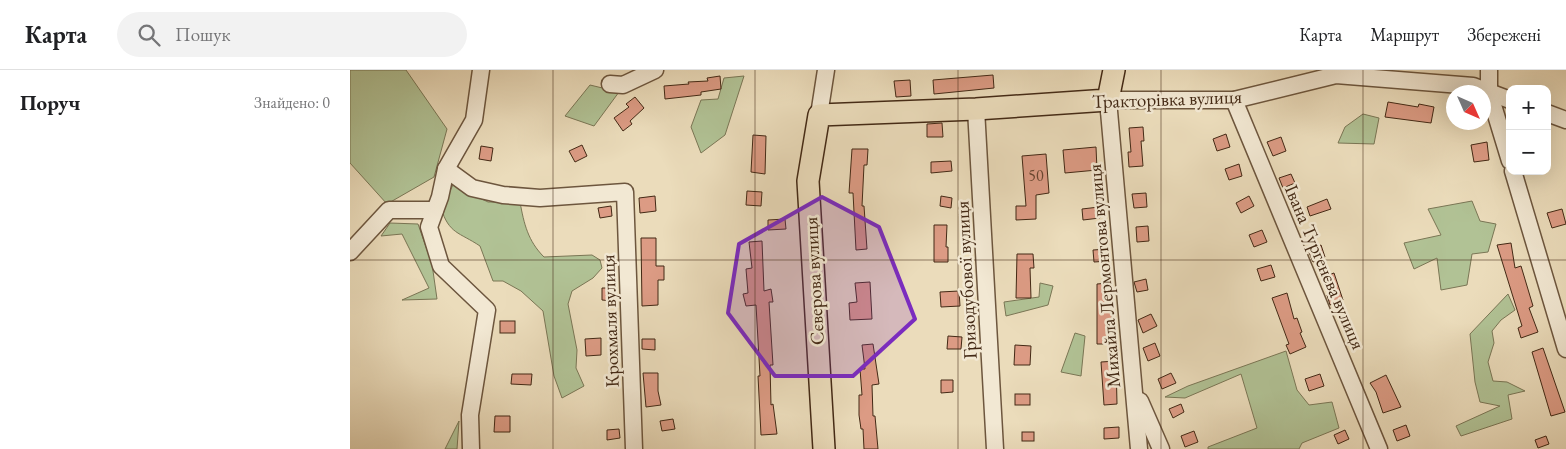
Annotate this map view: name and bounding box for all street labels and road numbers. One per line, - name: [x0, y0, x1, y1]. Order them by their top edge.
- street label: Тракторівка вулиця: [1092, 84, 1243, 114]
- street label: Михайла Лермонтова вулиця: [1082, 163, 1126, 389]
- street label: Івана Тургенєва вулиця: [1279, 181, 1371, 354]
- street label: Гризодубової вулиця: [949, 200, 983, 360]
- street label: Сєверова вулиця: [798, 216, 830, 346]
- street label: Крохмаля вулиця: [595, 253, 625, 388]

